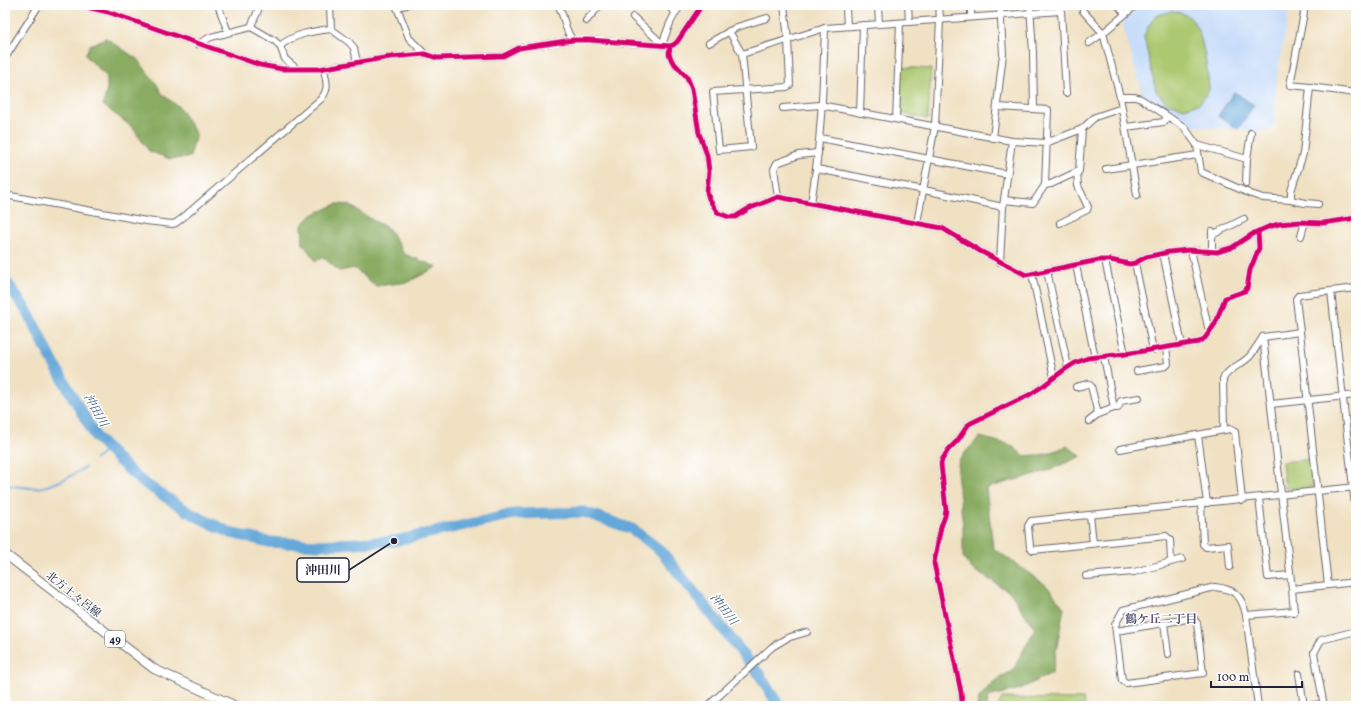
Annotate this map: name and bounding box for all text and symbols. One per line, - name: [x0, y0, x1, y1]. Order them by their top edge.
- water label: 沖田川: [79, 391, 112, 432]
- callout: 沖田川: [297, 558, 349, 582]
- text: 沖田川: [305, 563, 341, 579]
- street label: 北方土々呂線: [42, 569, 104, 621]
- water label: 沖田川: [706, 591, 742, 630]
- district label: 鶴ケ丘二丁目: [1125, 612, 1197, 628]
- road number: 49: [105, 631, 125, 647]
- scale bar: [1211, 663, 1302, 689]
- text: 100 m: [1217, 670, 1250, 686]

